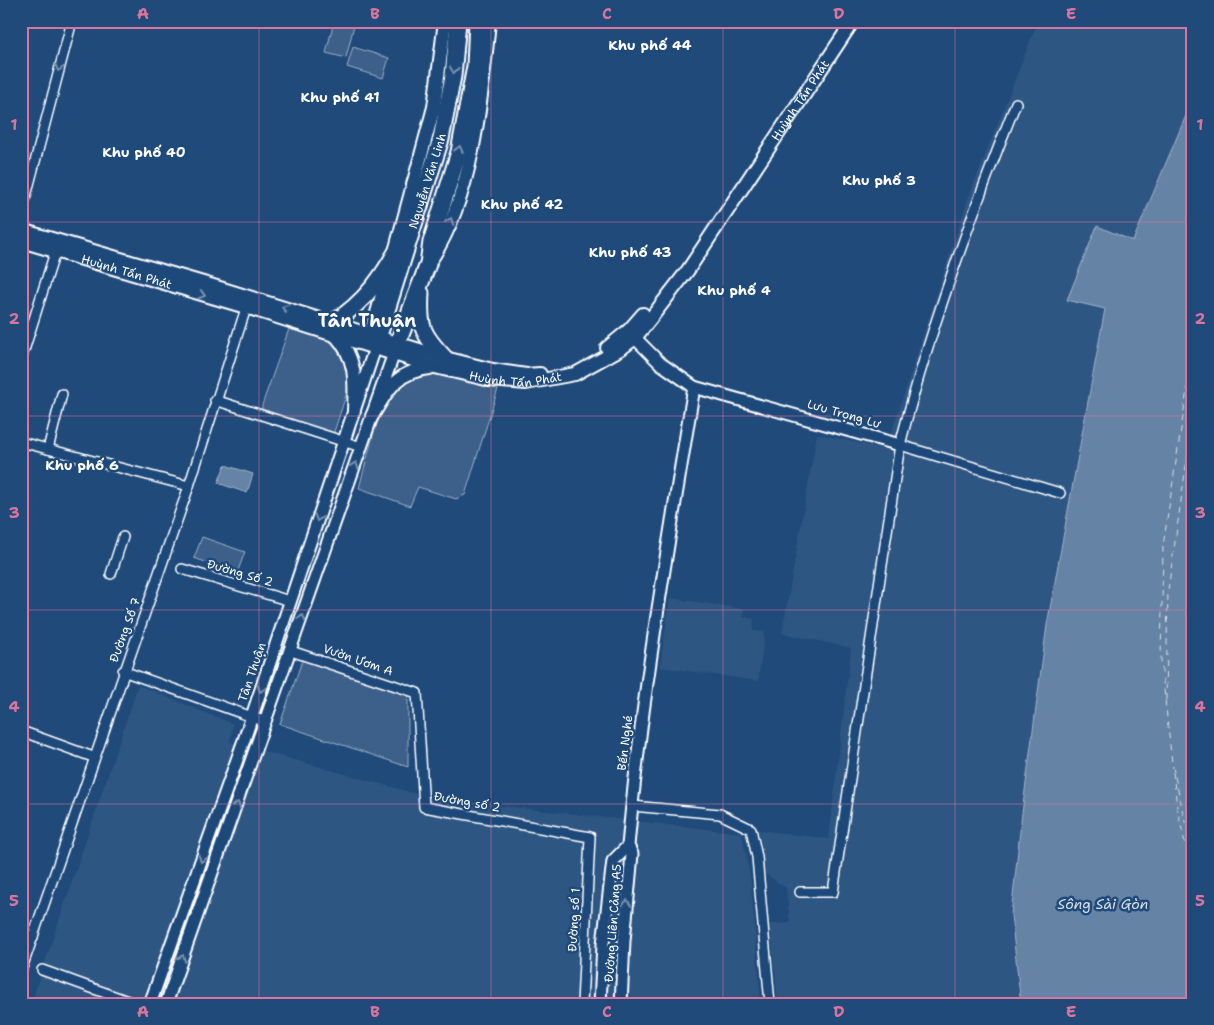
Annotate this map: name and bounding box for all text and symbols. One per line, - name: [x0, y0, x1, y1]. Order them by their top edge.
- text: A: [137, 3, 149, 24]
- text: B: [370, 3, 380, 24]
- text: C: [602, 3, 612, 24]
- text: D: [833, 3, 845, 24]
- text: E: [1066, 3, 1076, 24]
- district label: Khu phố 44: [608, 36, 692, 54]
- street label: Huỳnh Tấn Phát: [768, 57, 833, 144]
- one-way arrow: [54, 64, 65, 73]
- one-way arrow: [449, 66, 460, 74]
- district label: Khu phố 41: [300, 88, 380, 106]
- text: 1: [10, 114, 18, 135]
- text: 1: [1196, 114, 1204, 135]
- street label: Nguyễn Văn Linh: [405, 132, 450, 231]
- district label: Khu phố 40: [102, 143, 186, 161]
- one-way arrow: [453, 145, 464, 154]
- district label: Khu phố 3: [842, 171, 916, 189]
- district label: Khu phố 42: [481, 195, 563, 213]
- one-way arrow: [444, 217, 454, 226]
- district label: Khu phố 43: [589, 243, 672, 261]
- street label: Huỳnh Tấn Phát: [79, 251, 174, 293]
- district label: Khu phố 4: [697, 281, 771, 299]
- one-way arrow: [198, 289, 206, 299]
- one-way arrow: [281, 304, 290, 314]
- text: 2: [8, 308, 20, 329]
- text: 2: [1194, 308, 1206, 329]
- district label: Tân Thuận: [318, 309, 416, 333]
- street label: Huỳnh Tấn Phát: [468, 367, 563, 391]
- street label: Lưu Trọng Lư: [805, 396, 883, 432]
- district label: Khu phố 6: [45, 456, 119, 474]
- one-way arrow: [349, 461, 359, 469]
- text: 3: [8, 502, 20, 523]
- text: 3: [1194, 502, 1206, 523]
- one-way arrow: [314, 513, 324, 522]
- street label: Đường Số 2: [205, 556, 275, 590]
- street label: Đường Số 7: [106, 595, 144, 665]
- one-way arrow: [296, 615, 306, 623]
- street label: Tân Thuận: [234, 640, 270, 704]
- street label: Vườn Ươm A: [321, 641, 395, 680]
- one-way arrow: [257, 684, 267, 692]
- text: 4: [8, 696, 20, 717]
- text: 4: [1194, 696, 1206, 717]
- street label: Bến Nghé: [614, 714, 636, 772]
- street label: Đường số 2: [432, 788, 502, 816]
- one-way arrow: [231, 801, 241, 810]
- one-way arrow: [198, 854, 208, 862]
- street label: Đường Liên Cảng A5: [601, 863, 625, 983]
- street label: Đường số 1: [564, 888, 584, 952]
- text: 5: [9, 890, 19, 911]
- text: 5: [1195, 890, 1205, 911]
- water label: Sông Sài Gòn: [1058, 895, 1148, 913]
- one-way arrow: [622, 898, 633, 906]
- one-way arrow: [176, 954, 186, 963]
- text: A: [137, 1001, 149, 1022]
- text: B: [370, 1001, 380, 1022]
- text: C: [602, 1001, 612, 1022]
- text: D: [833, 1001, 845, 1022]
- text: E: [1066, 1001, 1076, 1022]

